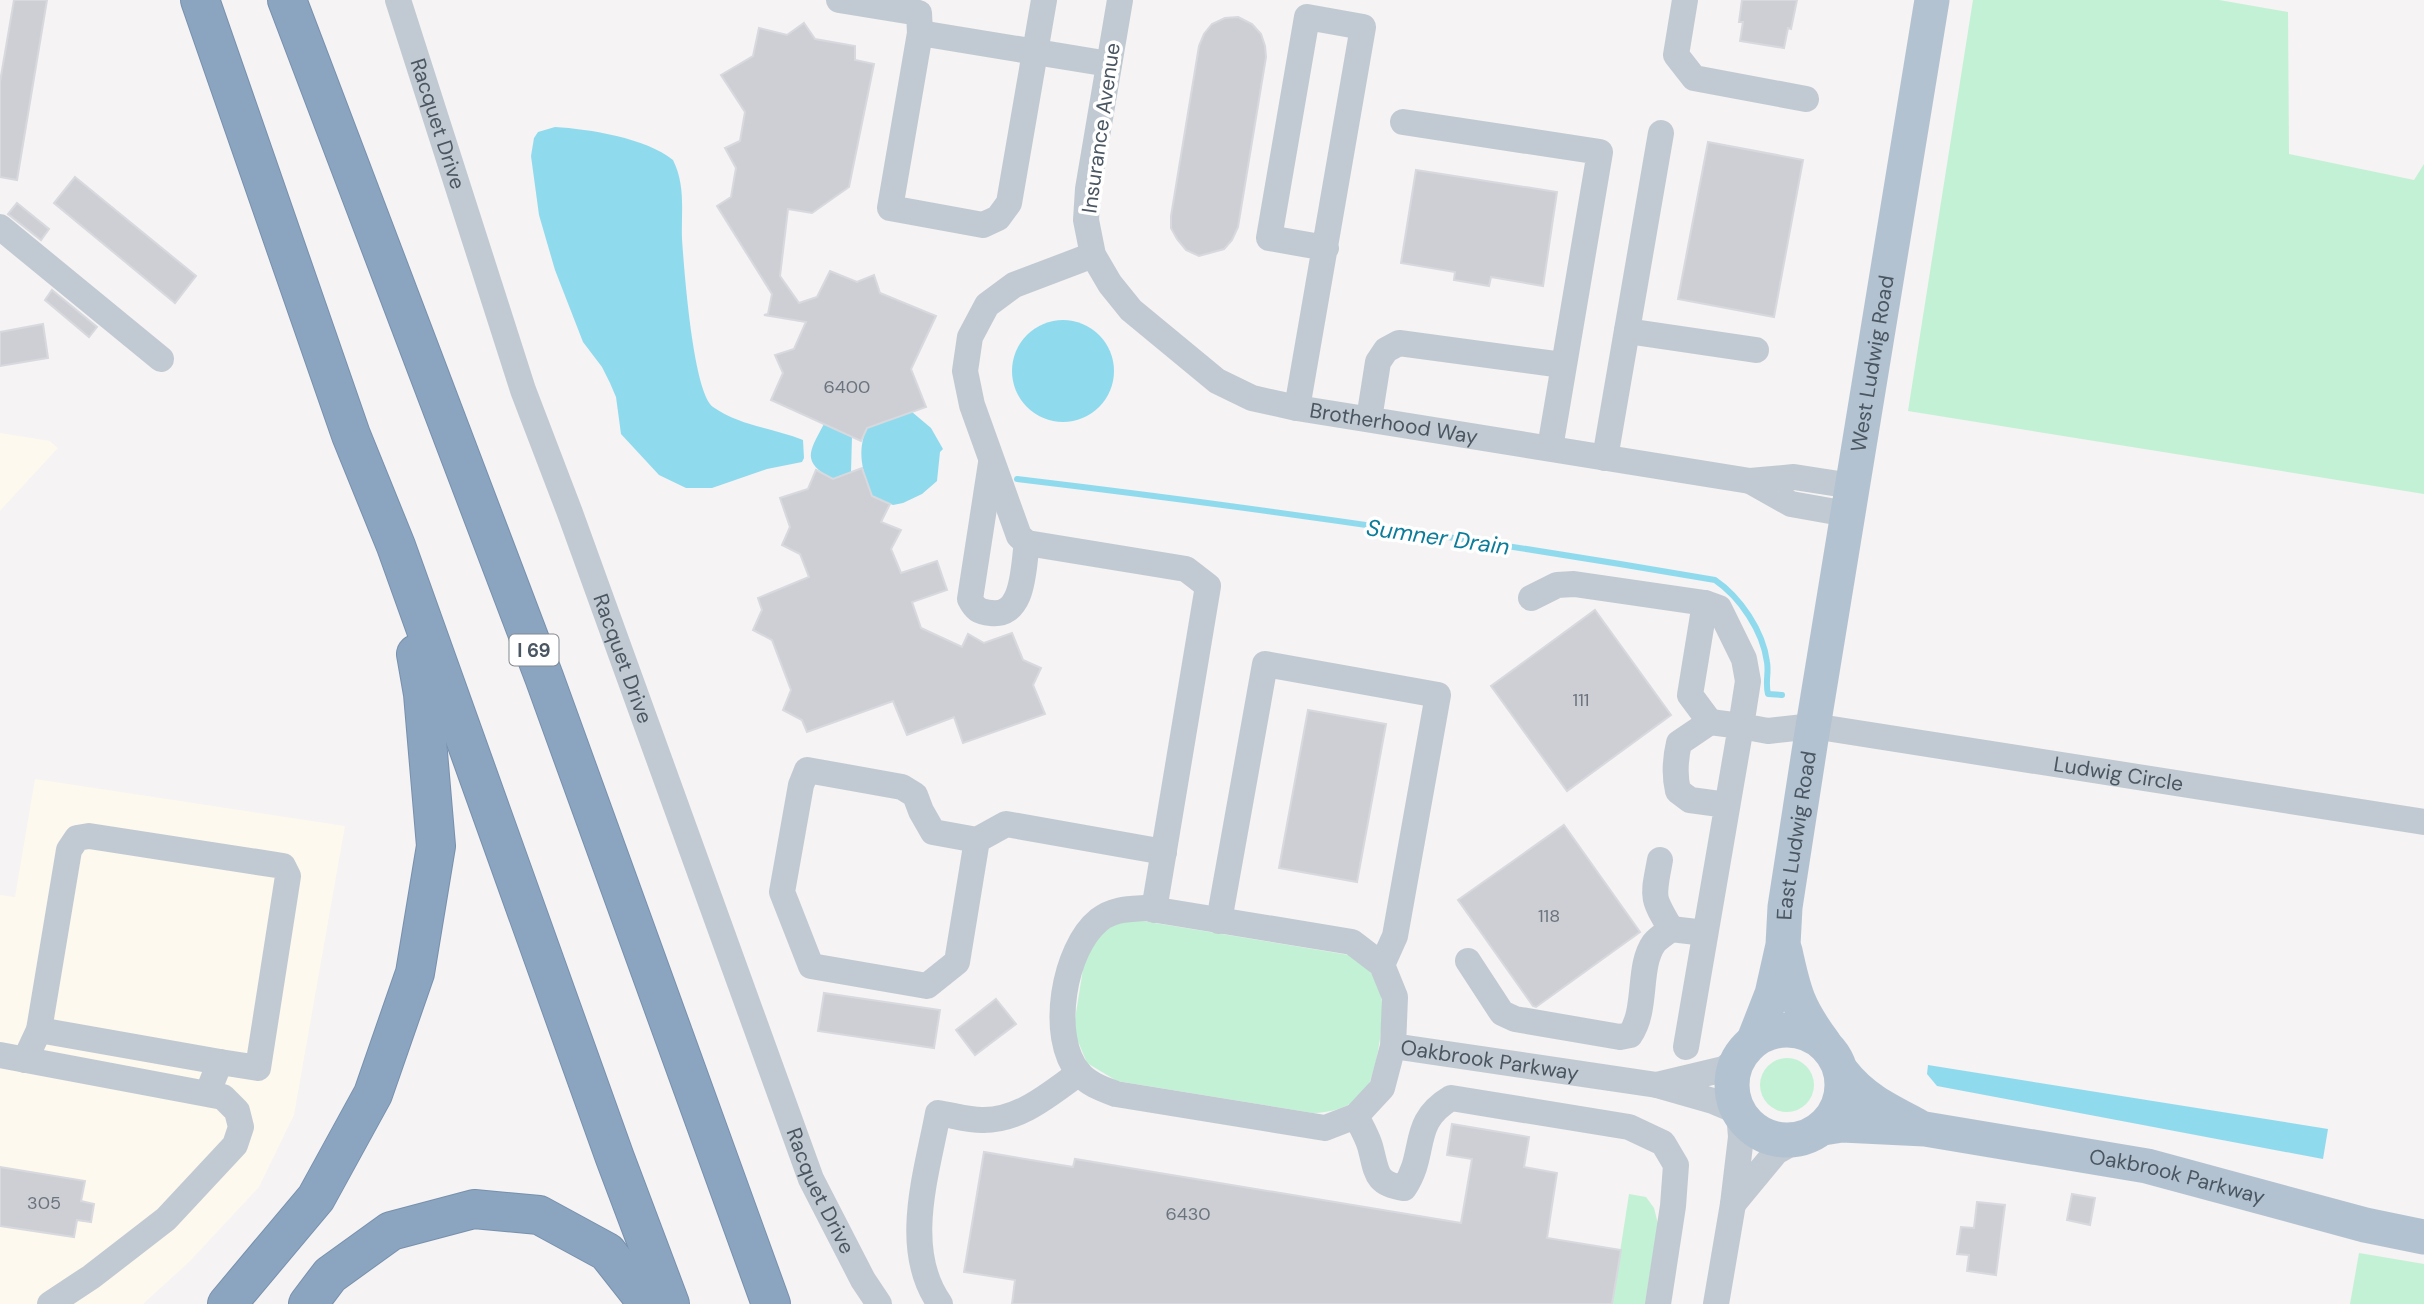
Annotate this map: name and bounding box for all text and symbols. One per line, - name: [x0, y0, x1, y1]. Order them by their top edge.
- street label: Insurance Avenue: [1075, 41, 1127, 215]
- street label: Racquet Drive: [404, 55, 472, 193]
- street label: West Ludwig Road: [1844, 273, 1901, 454]
- house number: 6400: [824, 375, 870, 399]
- street label: Brotherhood Way: [1308, 396, 1480, 451]
- water label: Sumner Drain: [1365, 512, 1511, 562]
- street label: Racquet Drive: [586, 590, 659, 727]
- road number: I 69: [510, 635, 558, 666]
- house number: 111: [1573, 688, 1589, 712]
- street label: East Ludwig Road: [1770, 749, 1823, 921]
- street label: Ludwig Circle: [2052, 750, 2185, 798]
- house number: 118: [1538, 904, 1560, 928]
- street label: Oakbrook Parkway: [1399, 1033, 1581, 1087]
- street label: Racquet Drive: [780, 1124, 861, 1259]
- street label: Oakbrook Parkway: [2087, 1143, 2268, 1211]
- house number: 305: [27, 1191, 61, 1215]
- house number: 6430: [1165, 1202, 1211, 1226]

